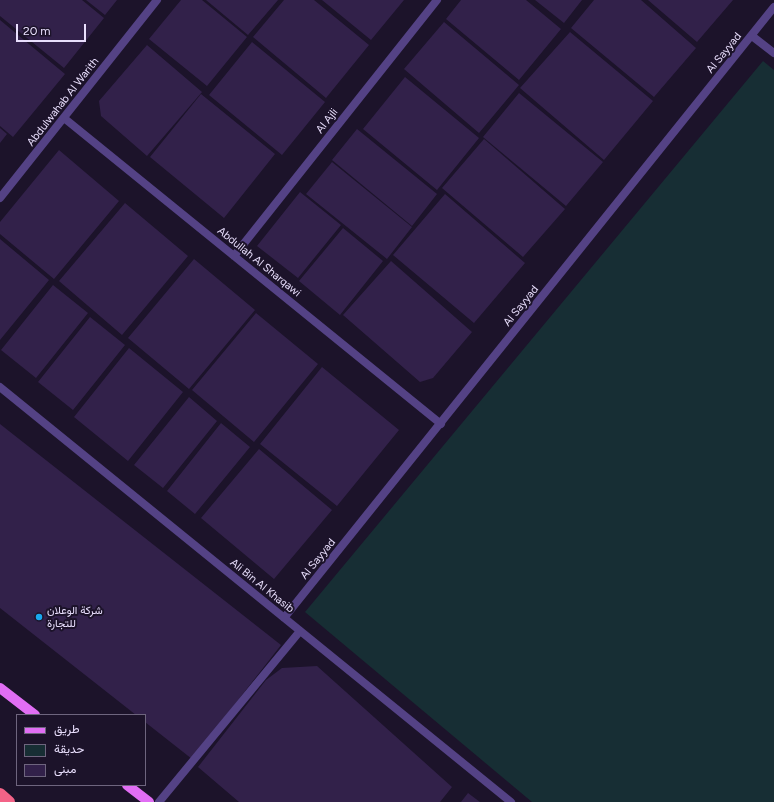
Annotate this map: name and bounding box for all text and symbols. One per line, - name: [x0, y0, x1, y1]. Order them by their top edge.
- scale bar: [18, 16, 88, 42]
- text: 20 m: [23, 24, 51, 38]
- street label: Al Sayyad: [704, 30, 744, 76]
- street label: Abdulwahab Al Warith: [24, 55, 102, 149]
- street label: Al Ajli: [313, 106, 341, 136]
- street label: Abdullah Al Sharqawi: [215, 224, 303, 300]
- street label: Al Sayyad: [501, 283, 541, 329]
- street label: Al Sayyad: [298, 536, 338, 582]
- street label: Ali Bin Al Khasib: [227, 556, 297, 616]
- place label: شركة الوعلان للتجارة: [47, 604, 103, 630]
- marker: شركة الوعلان للتجارة: [34, 612, 44, 622]
- legend: [16, 714, 146, 786]
- text: طريق: [54, 722, 79, 736]
- text: حديقة: [54, 742, 84, 756]
- text: مبنى: [54, 762, 76, 776]

